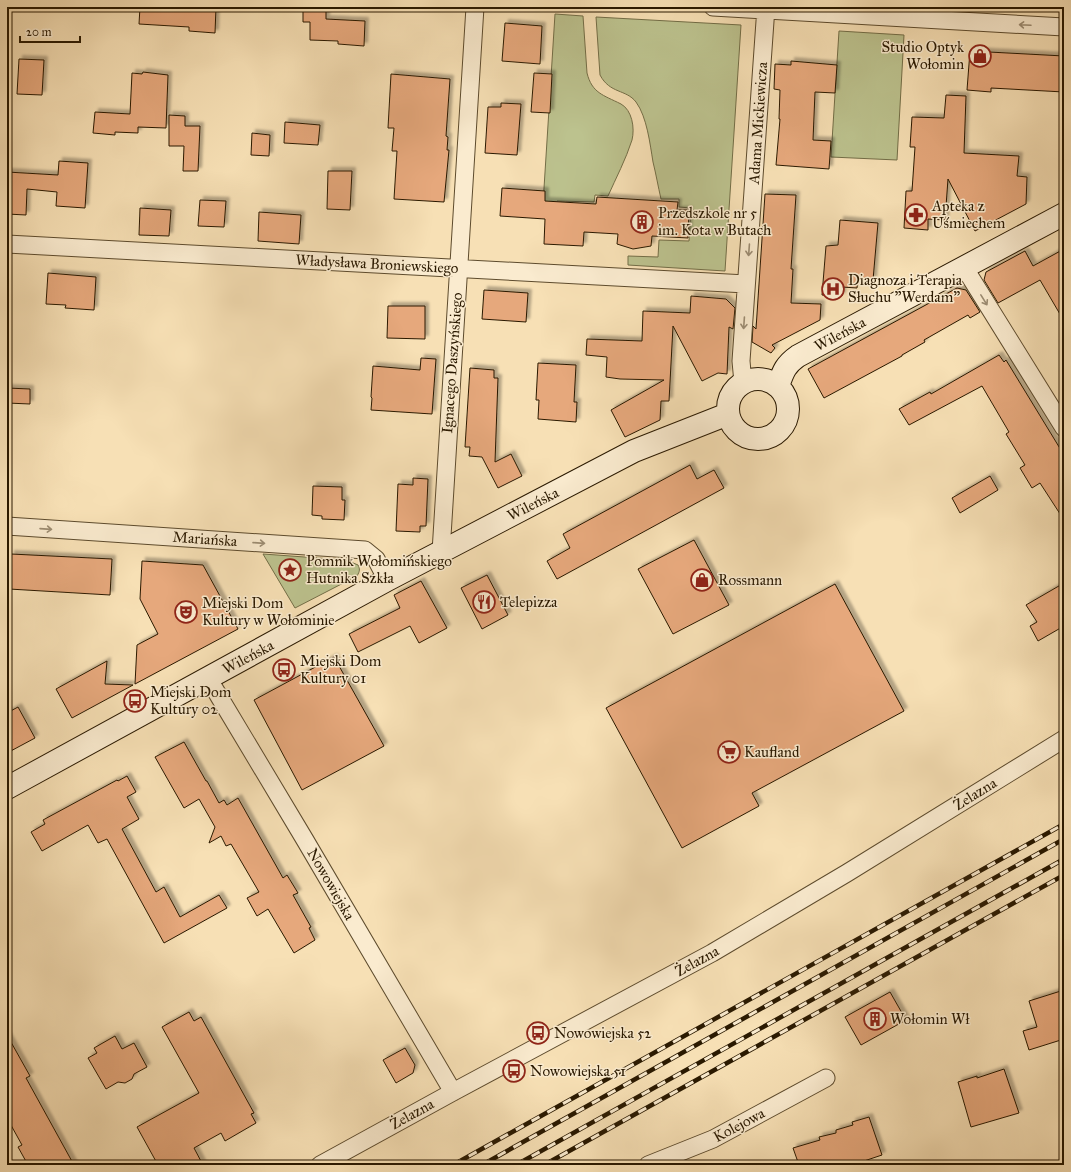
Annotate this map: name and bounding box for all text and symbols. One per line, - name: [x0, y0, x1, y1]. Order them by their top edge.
- scale bar: [20, 18, 80, 44]
- one-way arrow: [1019, 21, 1032, 28]
- text: 20 m: [26, 25, 52, 39]
- place label: Studio Optyk Wołomin: [881, 38, 964, 73]
- shop icon: Studio Optyk Wołomin: [967, 43, 993, 69]
- street label: Adama Mickiewicza: [745, 61, 771, 186]
- place label: Apteka z Uśmiechem: [931, 197, 1006, 232]
- pharmacy icon: Apteka z Uśmiechem: [903, 202, 929, 228]
- place label: Przedszkole nr 5 im. Kota w Butach: [658, 204, 772, 239]
- building icon: Przedszkole nr 5 im. Kota w Butach: [629, 209, 655, 235]
- one-way arrow: [745, 243, 752, 256]
- street label: Władysława Broniewskiego: [295, 251, 459, 277]
- place label: Diagnoza i Terapia Słuchu "Werdam": [848, 271, 963, 306]
- hospital icon: Diagnoza i Terapia Słuchu "Werdam": [820, 276, 846, 302]
- street label: Ignacego Daszyńskiego: [438, 292, 466, 434]
- one-way arrow: [980, 295, 989, 306]
- street label: Wileńska: [811, 313, 869, 355]
- one-way arrow: [740, 316, 747, 329]
- street label: Wileńska: [504, 483, 562, 525]
- one-way arrow: [39, 525, 52, 532]
- street label: Mariańska: [172, 528, 239, 550]
- one-way arrow: [252, 540, 265, 547]
- place label: Pomnik Wołomińskiego Hutnika Szkła: [306, 552, 452, 587]
- place icon: Pomnik Wołomińskiego Hutnika Szkła: [277, 557, 303, 583]
- shop icon: Rossmann: [689, 567, 715, 593]
- place label: Rossmann: [718, 571, 782, 589]
- restaurant icon: Telepizza: [471, 589, 497, 615]
- place label: Telepizza: [500, 593, 558, 611]
- place label: Miejski Dom Kultury w Wołominie: [202, 594, 335, 629]
- theatre icon: Miejski Dom Kultury w Wołominie: [173, 599, 199, 625]
- street label: Wileńska: [219, 636, 277, 678]
- place label: Miejski Dom Kultury 01: [300, 652, 382, 687]
- bus stop icon: Miejski Dom Kultury 01: [271, 657, 297, 683]
- place label: Miejski Dom Kultury 02: [150, 683, 232, 718]
- bus stop icon: Miejski Dom Kultury 02: [122, 688, 148, 714]
- supermarket icon: Kaufland: [716, 739, 742, 765]
- place label: Kaufland: [744, 743, 800, 761]
- street label: Żelazna: [950, 773, 1000, 814]
- street label: Nowowiejska: [303, 845, 359, 924]
- street label: Żelazna: [672, 941, 723, 980]
- building icon: Wołomin Wł: [862, 1006, 888, 1032]
- place label: Wołomin Wł: [890, 1010, 970, 1028]
- bus stop icon: Nowowiejska 52: [525, 1020, 551, 1046]
- place label: Nowowiejska 52: [554, 1024, 652, 1042]
- bus stop icon: Nowowiejska 51: [501, 1058, 527, 1084]
- place label: Nowowiejska 51: [530, 1062, 626, 1080]
- street label: Żelazna: [387, 1094, 438, 1133]
- street label: Kolejowa: [710, 1104, 768, 1146]

